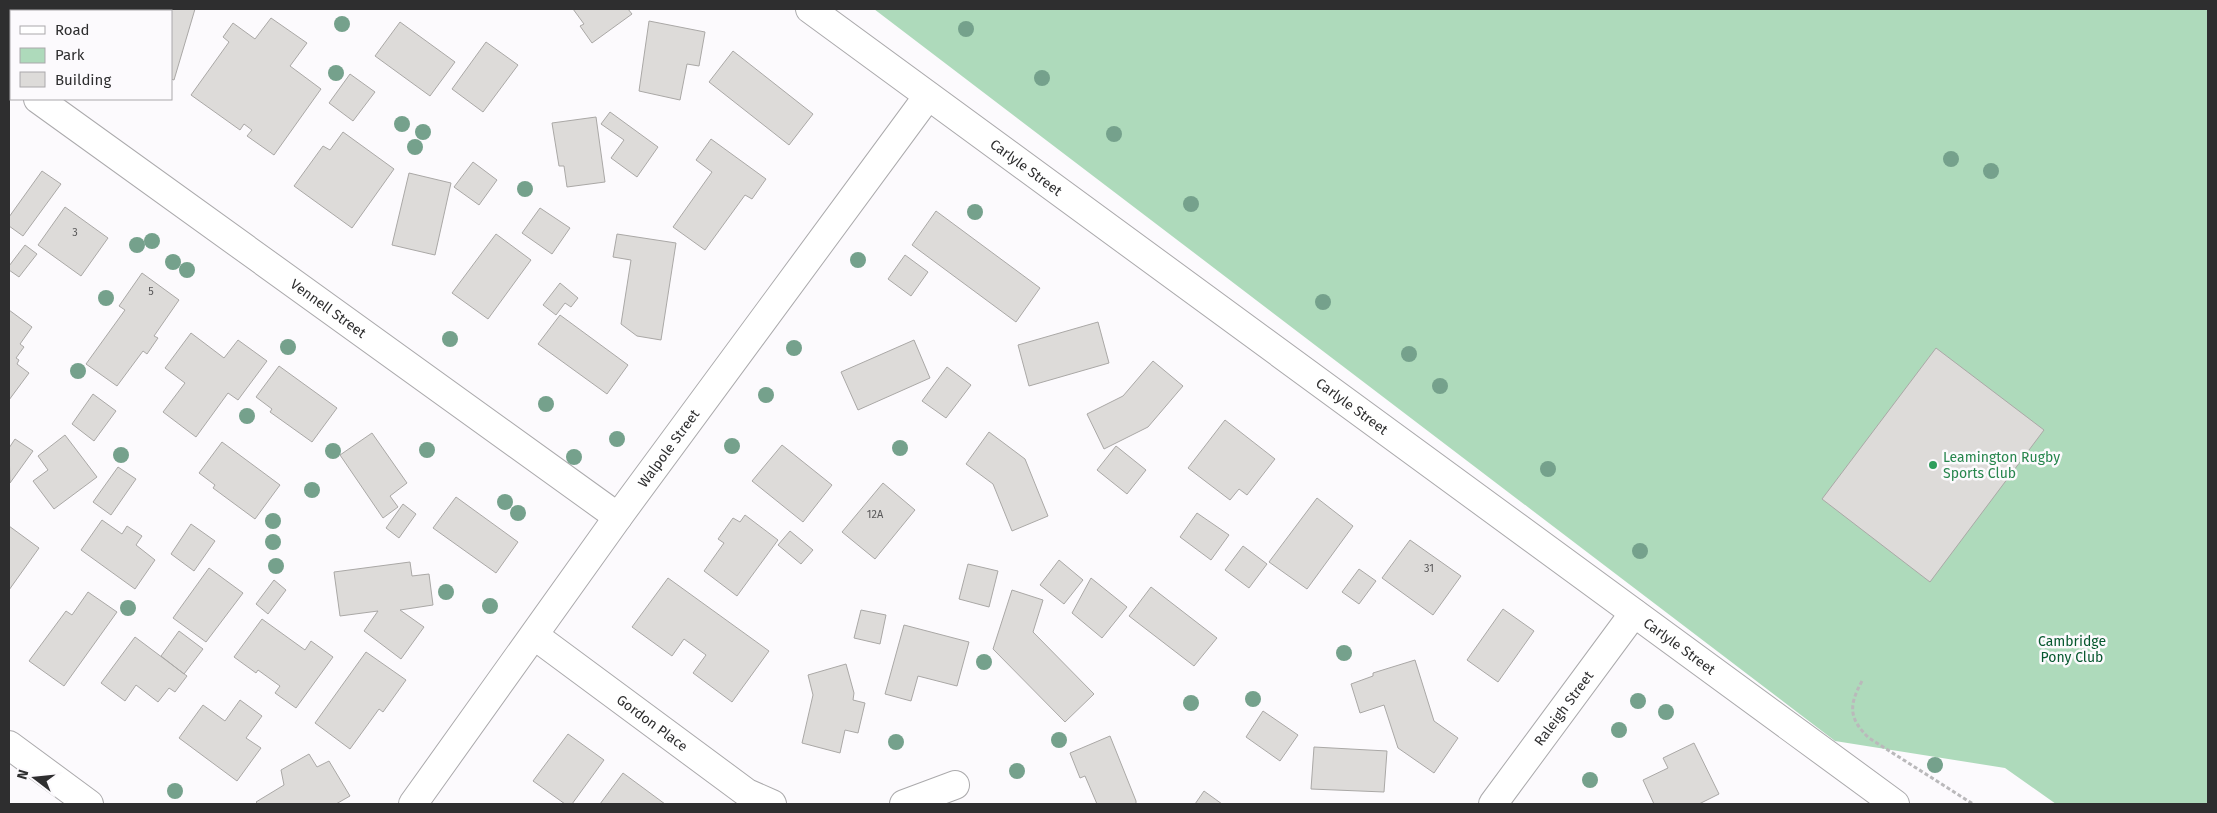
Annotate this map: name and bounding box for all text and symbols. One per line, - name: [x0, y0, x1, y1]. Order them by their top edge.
- legend: [10, 10, 172, 100]
- text: Road: [55, 21, 90, 39]
- text: Park: [55, 46, 85, 64]
- text: Building: [55, 71, 111, 89]
- street label: Carlyle Street: [987, 136, 1066, 200]
- house number: 3: [72, 226, 78, 239]
- street label: Vennell Street: [287, 276, 370, 342]
- house number: 5: [148, 285, 154, 298]
- street label: Carlyle Street: [1312, 375, 1392, 439]
- street label: Walpole Street: [635, 405, 704, 491]
- place label: Leamington Rugby Sports Club: [1943, 449, 2060, 482]
- marker: Leamington Rugby Sports Club: [1927, 459, 1939, 471]
- house number: 12A: [867, 508, 884, 521]
- house number: 31: [1424, 562, 1434, 575]
- street label: Carlyle Street: [1640, 615, 1719, 679]
- park label: Cambridge Pony Club: [2038, 633, 2106, 666]
- street label: Raleigh Street: [1531, 667, 1598, 749]
- street label: Gordon Place: [613, 691, 691, 755]
- north arrow: [10, 753, 60, 803]
- text: N: [14, 768, 32, 781]

